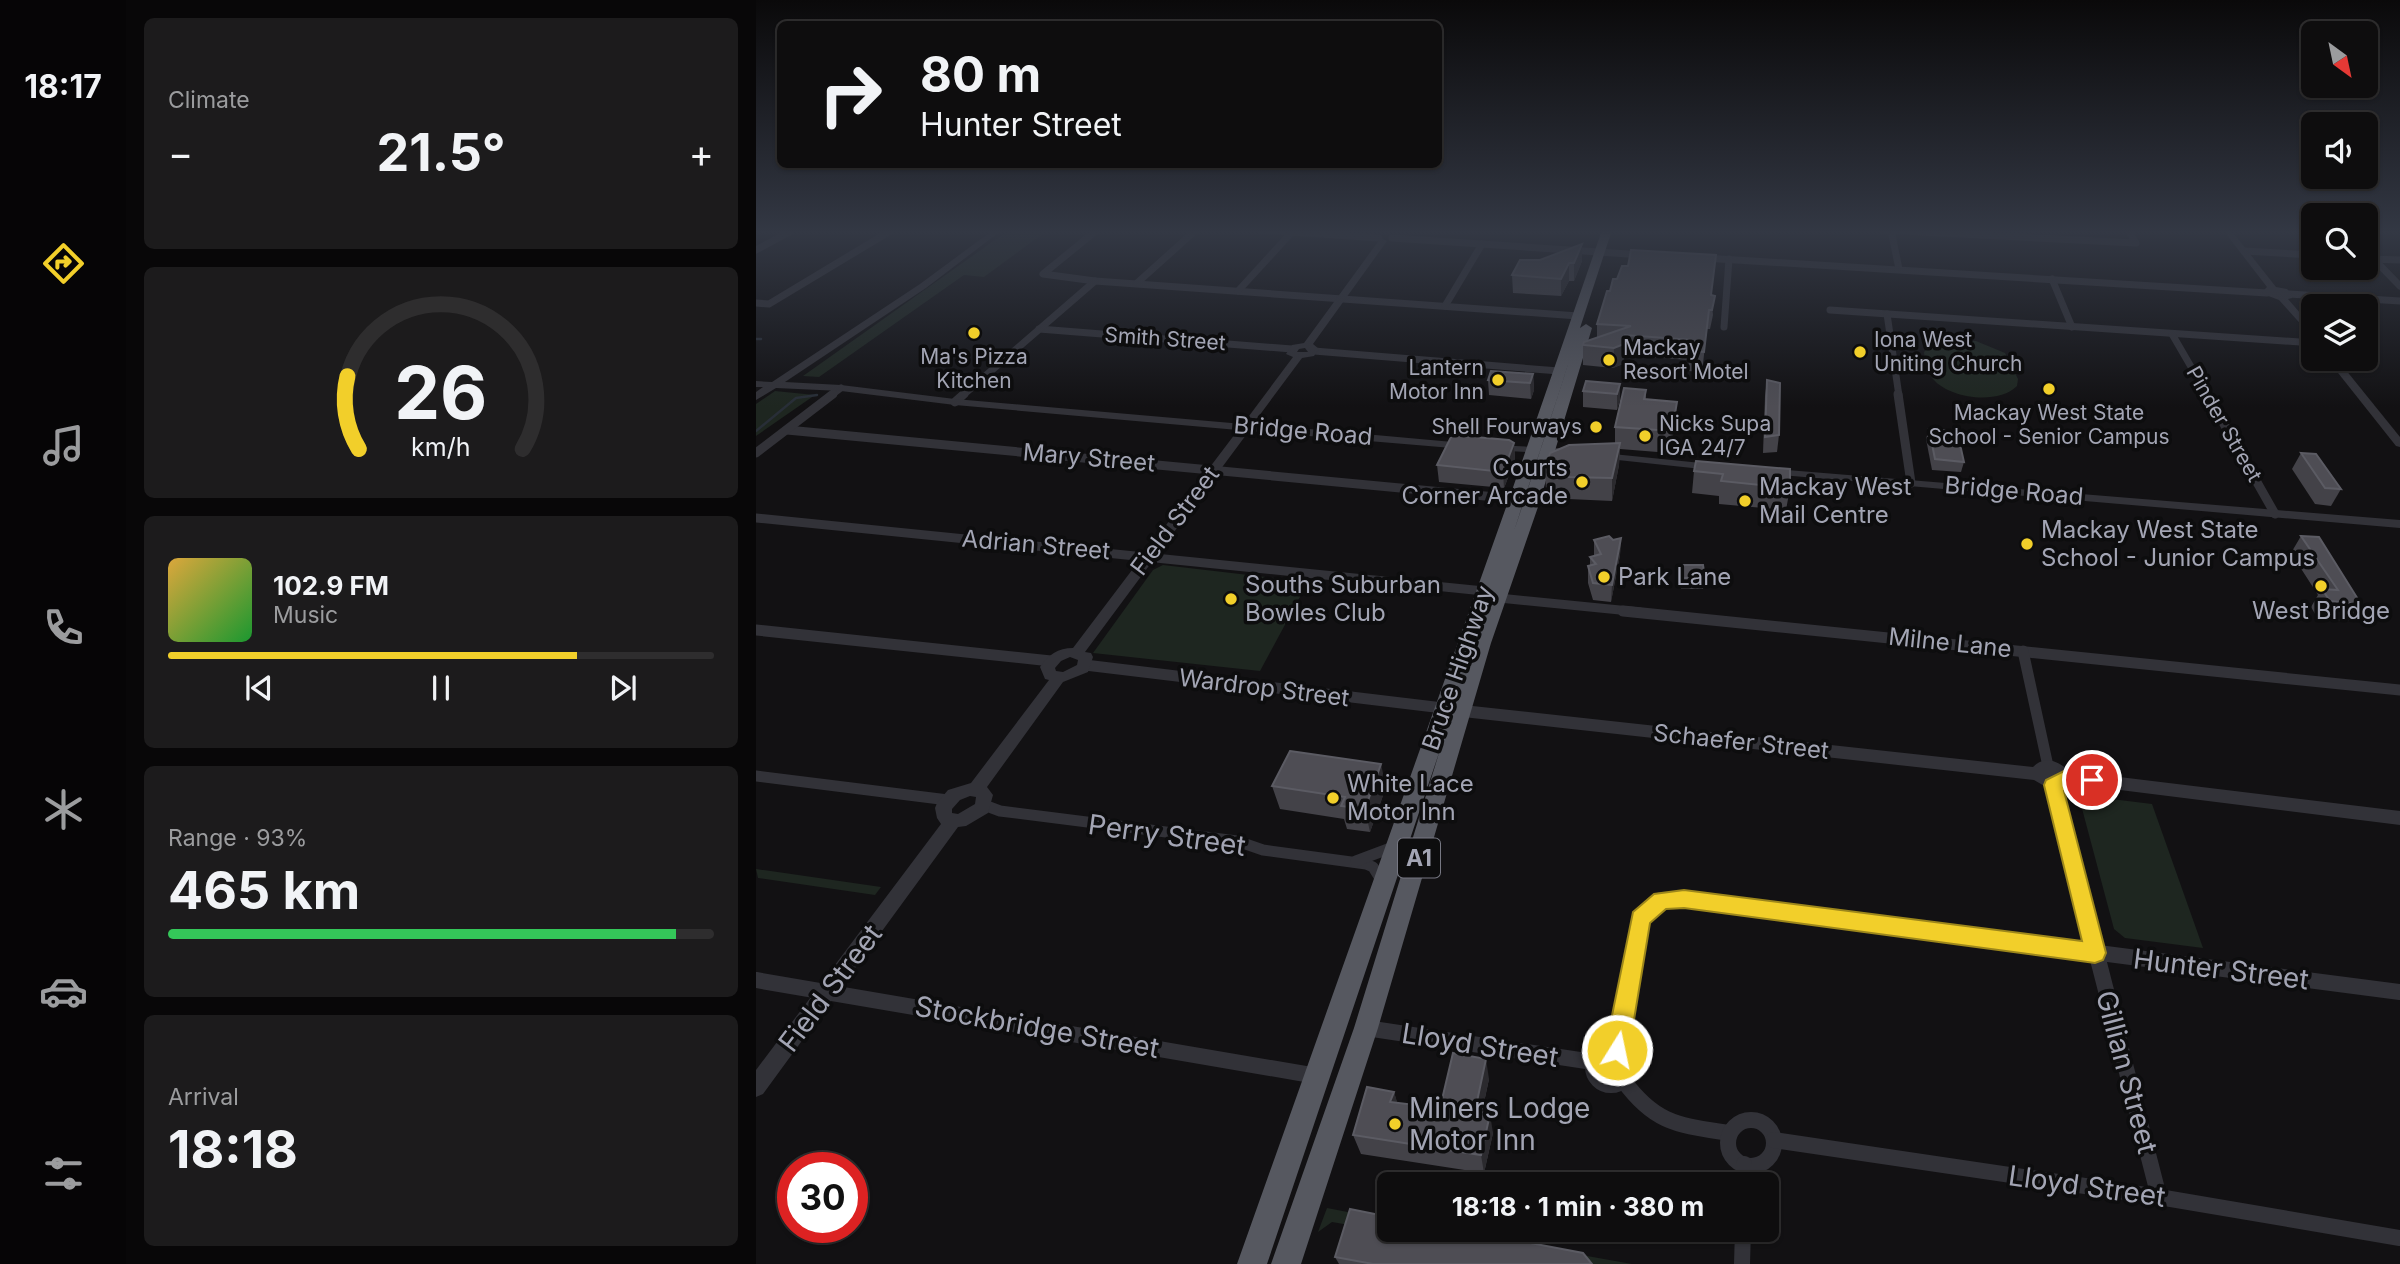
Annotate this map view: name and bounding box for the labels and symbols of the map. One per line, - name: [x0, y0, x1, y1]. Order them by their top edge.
- north arrow: [2301, 21, 2378, 98]
- street label: Smith Street: [1104, 322, 1227, 355]
- marker: Ma's Pizza Kitchen: [966, 325, 982, 341]
- place label: Iona West Uniting Church: [1874, 327, 2022, 376]
- place label: Mackay Resort Motel: [1623, 335, 1749, 384]
- place label: Ma's Pizza Kitchen: [920, 344, 1028, 393]
- marker: Iona West Uniting Church: [1852, 344, 1868, 360]
- marker: Mackay Resort Motel: [1601, 352, 1617, 368]
- place label: Lantern Motor Inn: [1389, 355, 1484, 404]
- street label: Pinder Street: [2181, 362, 2268, 486]
- marker: Lantern Motor Inn: [1490, 372, 1506, 388]
- marker: Mackay West State School - Senior Campus: [2041, 381, 2057, 397]
- place label: Mackay West State School - Senior Campus: [1928, 400, 2170, 449]
- street label: Bridge Road: [1233, 410, 1374, 451]
- place label: Nicks Supa IGA 24/7: [1659, 411, 1771, 460]
- place label: Shell Fourways: [1432, 414, 1582, 439]
- marker: Shell Fourways: [1588, 419, 1604, 435]
- marker: Nicks Supa IGA 24/7: [1637, 428, 1653, 444]
- street label: Mary Street: [1022, 437, 1156, 478]
- place label: Courts Corner Arcade: [1401, 453, 1568, 510]
- street label: Field Street: [1124, 460, 1225, 581]
- street label: Bridge Road: [1944, 470, 2085, 511]
- place label: Mackay West Mail Centre: [1759, 472, 1911, 529]
- marker: Courts Corner Arcade: [1574, 474, 1590, 490]
- marker: Mackay West Mail Centre: [1737, 493, 1753, 509]
- place label: Mackay West State School - Junior Campus: [2041, 515, 2315, 572]
- street label: Adrian Street: [961, 524, 1111, 565]
- marker: Mackay West State School - Junior Campus: [2019, 536, 2035, 552]
- place label: Park Lane: [1618, 562, 1731, 591]
- marker: Park Lane: [1596, 569, 1612, 585]
- place label: Souths Suburban Bowles Club: [1245, 570, 1441, 627]
- marker: West Bridge: [2313, 578, 2329, 594]
- street label: Bruce Highway: [1416, 582, 1499, 754]
- marker: Souths Suburban Bowles Club: [1223, 591, 1239, 607]
- place label: West Bridge: [2252, 596, 2390, 625]
- street label: Milne Lane: [1887, 622, 2013, 663]
- street label: Wardrop Street: [1177, 663, 1351, 712]
- street label: Schaefer Street: [1652, 718, 1830, 765]
- pin: [2062, 750, 2122, 810]
- place label: White Lace Motor Inn: [1347, 769, 1474, 826]
- marker: White Lace Motor Inn: [1325, 790, 1341, 806]
- street label: Perry Street: [1086, 807, 1248, 863]
- road number: A1: [1398, 838, 1440, 878]
- street label: Field Street: [771, 918, 889, 1058]
- street label: Hunter Street: [2131, 941, 2311, 997]
- street label: Gillian Street: [2089, 987, 2165, 1157]
- street label: Stockbridge Street: [912, 989, 1162, 1065]
- position arrow: [1580, 1013, 1654, 1087]
- street label: Lloyd Street: [1399, 1016, 1561, 1074]
- place label: Miners Lodge Motor Inn: [1409, 1091, 1590, 1157]
- marker: Miners Lodge Motor Inn: [1387, 1116, 1403, 1132]
- speed limit sign: 30: [777, 1152, 868, 1243]
- street label: Lloyd Street: [2006, 1158, 2168, 1214]

